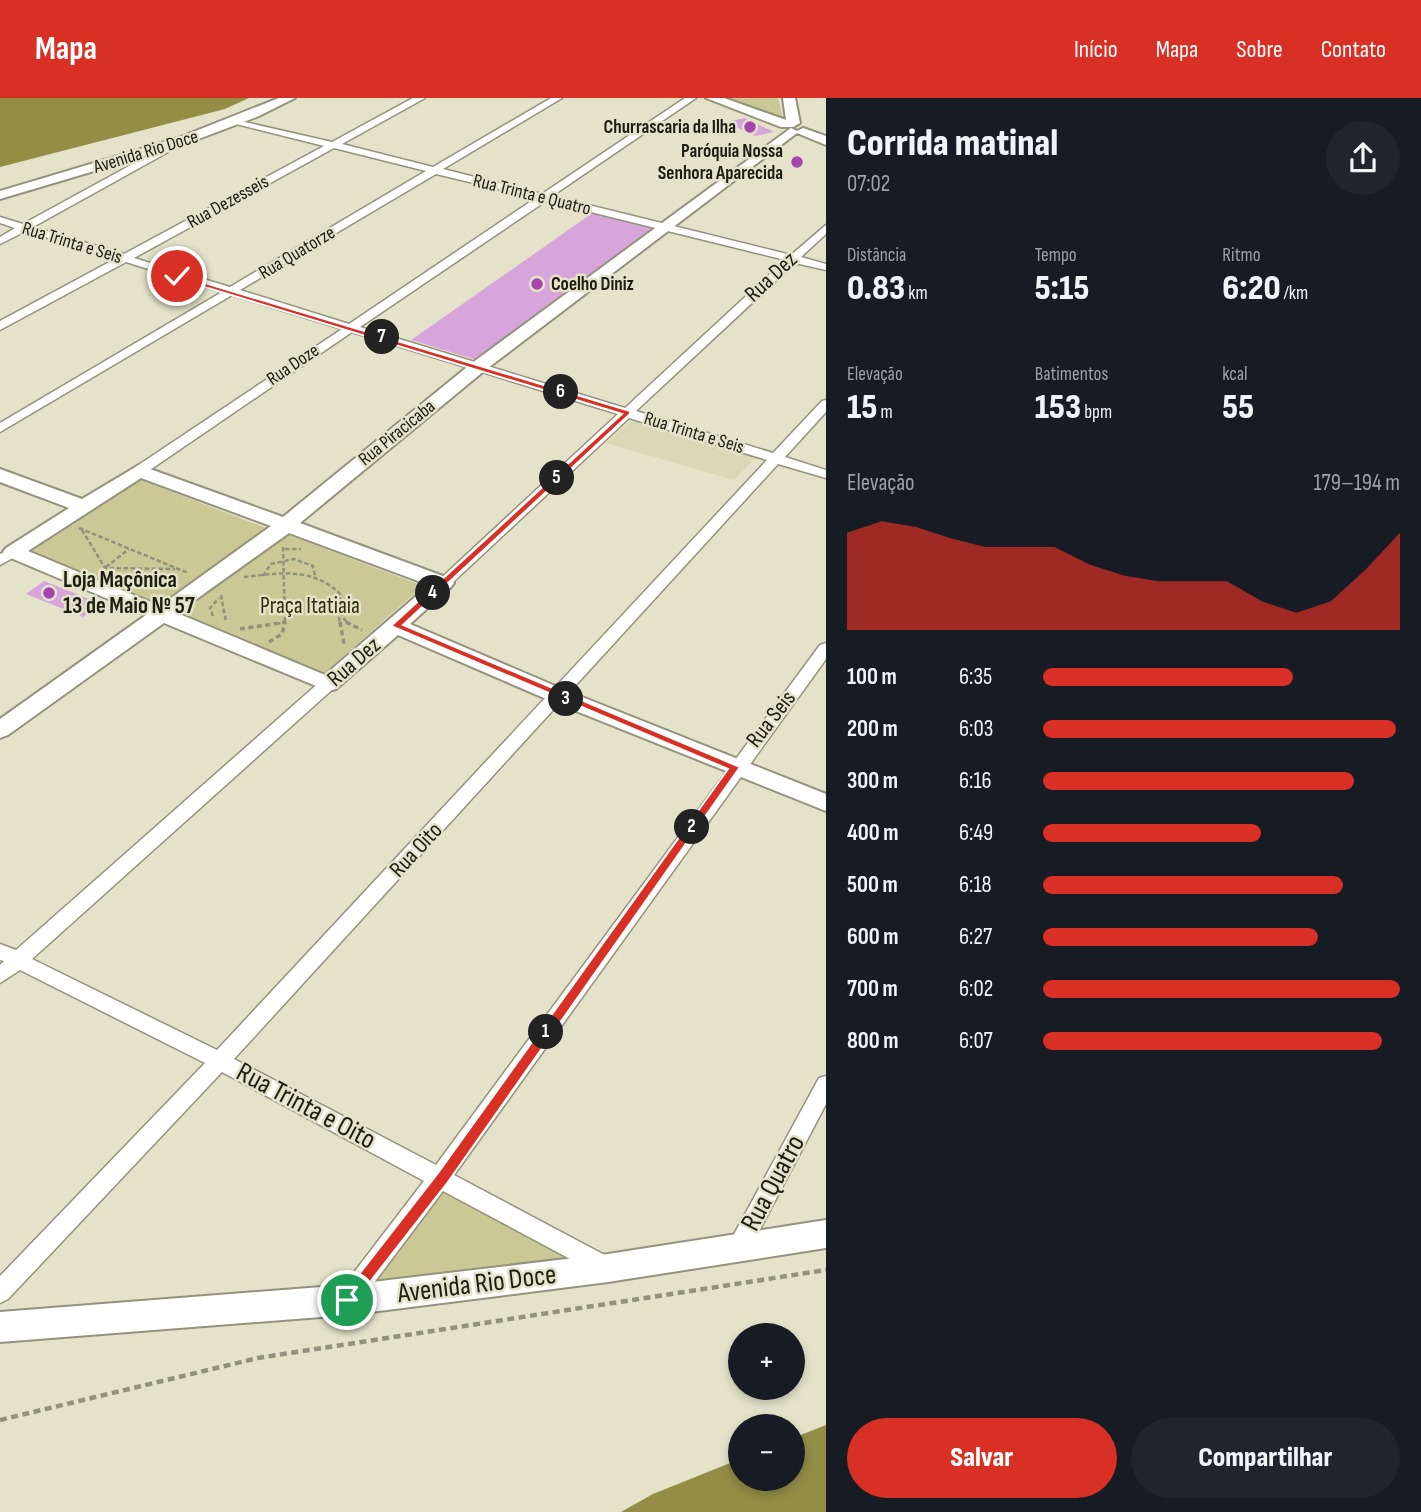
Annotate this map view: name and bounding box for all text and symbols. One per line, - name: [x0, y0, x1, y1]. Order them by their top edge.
- text: Mapa: [35, 29, 97, 69]
- text: Início: [1074, 35, 1118, 64]
- text: Mapa: [1156, 35, 1198, 64]
- text: Sobre: [1236, 35, 1283, 64]
- text: Contato: [1321, 35, 1386, 64]
- place label: Churrascaria da Ilha: [604, 116, 736, 139]
- marker: Churrascaria da Ilha: [742, 119, 758, 135]
- text: Corrida matinal: [847, 121, 1058, 166]
- button: share: [1326, 121, 1400, 195]
- street label: Avenida Rio Doce: [90, 125, 201, 179]
- place label: Paróquia Nossa Senhora Aparecida: [658, 140, 783, 185]
- marker: Paróquia Nossa Senhora Aparecida: [789, 154, 805, 170]
- street label: Rua Trinta e Quatro: [471, 169, 593, 221]
- street label: Rua Dezesseis: [183, 170, 273, 234]
- text: 07:02: [847, 170, 890, 198]
- street label: Rua Trinta e Seis: [19, 217, 125, 269]
- street label: Rua Quatorze: [255, 221, 339, 285]
- text: Distância: [847, 244, 906, 267]
- text: Tempo: [1035, 244, 1077, 267]
- text: Ritmo: [1222, 244, 1261, 267]
- pin: [147, 246, 207, 306]
- street label: Rua Dez: [739, 246, 803, 308]
- icon: check: [158, 257, 196, 295]
- text: 0.83: [847, 267, 905, 310]
- text: 5:15: [1035, 267, 1089, 310]
- text: 6:20: [1222, 267, 1281, 310]
- place label: Coelho Diniz: [551, 273, 634, 296]
- marker: Coelho Diniz: [529, 276, 545, 292]
- text: km: [905, 282, 928, 305]
- text: /km: [1281, 282, 1308, 305]
- pin: 7: [364, 320, 400, 354]
- text: 7: [377, 325, 386, 348]
- street label: Rua Doze: [262, 339, 324, 391]
- text: Elevação: [847, 363, 903, 386]
- text: Batimentos: [1035, 363, 1108, 386]
- text: kcal: [1222, 363, 1247, 386]
- pin: 6: [544, 374, 578, 410]
- text: 6: [556, 380, 565, 403]
- text: 15: [847, 386, 877, 429]
- text: 153: [1035, 386, 1081, 429]
- text: 55: [1222, 386, 1254, 429]
- street label: Rua Piracicaba: [354, 395, 440, 471]
- text: m: [877, 401, 893, 424]
- text: bpm: [1081, 401, 1112, 424]
- street label: Rua Trinta e Seis: [641, 407, 747, 459]
- pin: 5: [540, 460, 574, 496]
- text: 5: [552, 466, 561, 489]
- text: Elevação: [847, 469, 915, 497]
- text: 179–194 m: [1314, 469, 1400, 497]
- place label: Loja Maçônica 13 de Maio Nº 57: [63, 566, 195, 620]
- pin: 4: [416, 575, 450, 610]
- text: 4: [428, 581, 437, 604]
- marker: Loja Maçônica 13 de Maio Nº 57: [41, 585, 57, 601]
- park label: Praça Itatiaia: [260, 592, 360, 620]
- street label: Rua Dez: [322, 631, 386, 693]
- text: 100 m: [847, 663, 897, 691]
- text: 6:35: [959, 663, 992, 691]
- pin: 3: [548, 682, 584, 716]
- street label: Rua Seis: [740, 685, 802, 753]
- text: 3: [561, 687, 570, 710]
- text: 200 m: [847, 715, 898, 743]
- text: 6:03: [959, 715, 993, 743]
- text: 300 m: [847, 767, 898, 795]
- text: 6:16: [959, 767, 992, 795]
- pin: 2: [674, 810, 710, 844]
- text: 2: [687, 815, 696, 838]
- street label: Rua Oito: [384, 817, 448, 883]
- text: 400 m: [847, 819, 898, 847]
- text: 6:49: [959, 819, 993, 847]
- text: 500 m: [847, 871, 898, 899]
- text: 6:18: [959, 871, 992, 899]
- text: 600 m: [847, 923, 899, 951]
- text: 6:27: [959, 923, 992, 951]
- text: 700 m: [847, 975, 898, 1003]
- text: 6:02: [959, 975, 993, 1003]
- pin: 1: [528, 1014, 564, 1049]
- text: 1: [542, 1020, 549, 1043]
- text: 800 m: [847, 1027, 899, 1055]
- text: 6:07: [959, 1027, 993, 1055]
- street label: Rua Trinta e Oito: [231, 1056, 381, 1156]
- street label: Rua Quatro: [734, 1129, 812, 1237]
- street label: Avenida Rio Doce: [395, 1258, 558, 1310]
- pin: [317, 1270, 377, 1330]
- icon: arrive: [328, 1281, 366, 1319]
- map controls: [728, 1323, 805, 1491]
- button: +: [728, 1323, 805, 1400]
- button: −: [728, 1414, 805, 1491]
- button: Salvar: [847, 1418, 1117, 1498]
- button: Compartilhar: [1131, 1418, 1400, 1498]

